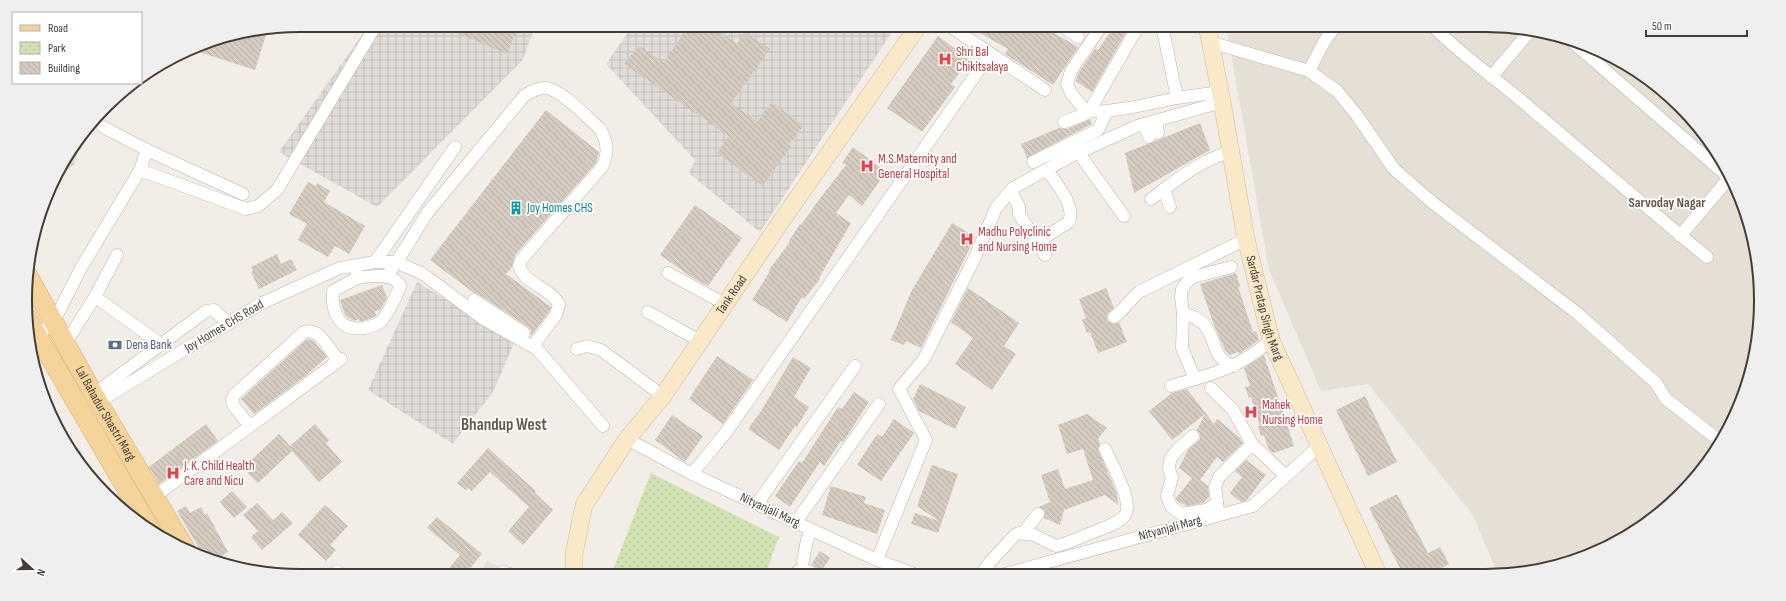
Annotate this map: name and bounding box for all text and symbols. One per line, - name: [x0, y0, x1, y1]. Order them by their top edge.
- legend: [12, 12, 142, 84]
- scale bar: [1646, 12, 1747, 38]
- text: 50 m: [1652, 19, 1672, 34]
- text: Road: [48, 21, 68, 36]
- text: Park: [48, 41, 66, 56]
- place label: Shri Bal Chikitsalaya: [956, 44, 1008, 75]
- hospital icon: Shri Bal Chikitsalaya: [937, 51, 953, 67]
- text: Building: [48, 61, 80, 76]
- place label: M.S.Maternity and General Hospital: [878, 151, 957, 182]
- hospital icon: M.S.Maternity and General Hospital: [859, 158, 875, 174]
- district label: Sarvoday Nagar: [1628, 194, 1706, 211]
- building icon: Joy Homes CHS: [508, 200, 524, 216]
- place label: Joy Homes CHS: [526, 200, 593, 216]
- place label: Madhu Polyclinic and Nursing Home: [978, 224, 1057, 255]
- hospital icon: Madhu Polyclinic and Nursing Home: [959, 231, 975, 247]
- street label: Sardar Pratap Singh Marg: [1242, 254, 1287, 363]
- street label: Tank Road: [713, 272, 750, 317]
- street label: Joy Homes CHS Road: [181, 296, 266, 356]
- bank icon: Dena Bank: [107, 337, 123, 353]
- place label: Dena Bank: [126, 337, 172, 353]
- street label: Lal Bahadur Shastri Marg: [72, 363, 139, 464]
- place label: Mahek Nursing Home: [1262, 397, 1323, 428]
- hospital icon: Mahek Nursing Home: [1243, 404, 1259, 420]
- district label: Bhandup West: [461, 415, 547, 435]
- place label: J. K. Child Health Care and Nicu: [183, 458, 255, 489]
- hospital icon: J. K. Child Health Care and Nicu: [165, 465, 181, 481]
- street label: Nityanjali Marg: [738, 489, 802, 531]
- street label: Nityanjali Marg: [1137, 512, 1203, 544]
- north arrow: [12, 549, 52, 589]
- text: N: [34, 567, 48, 578]

